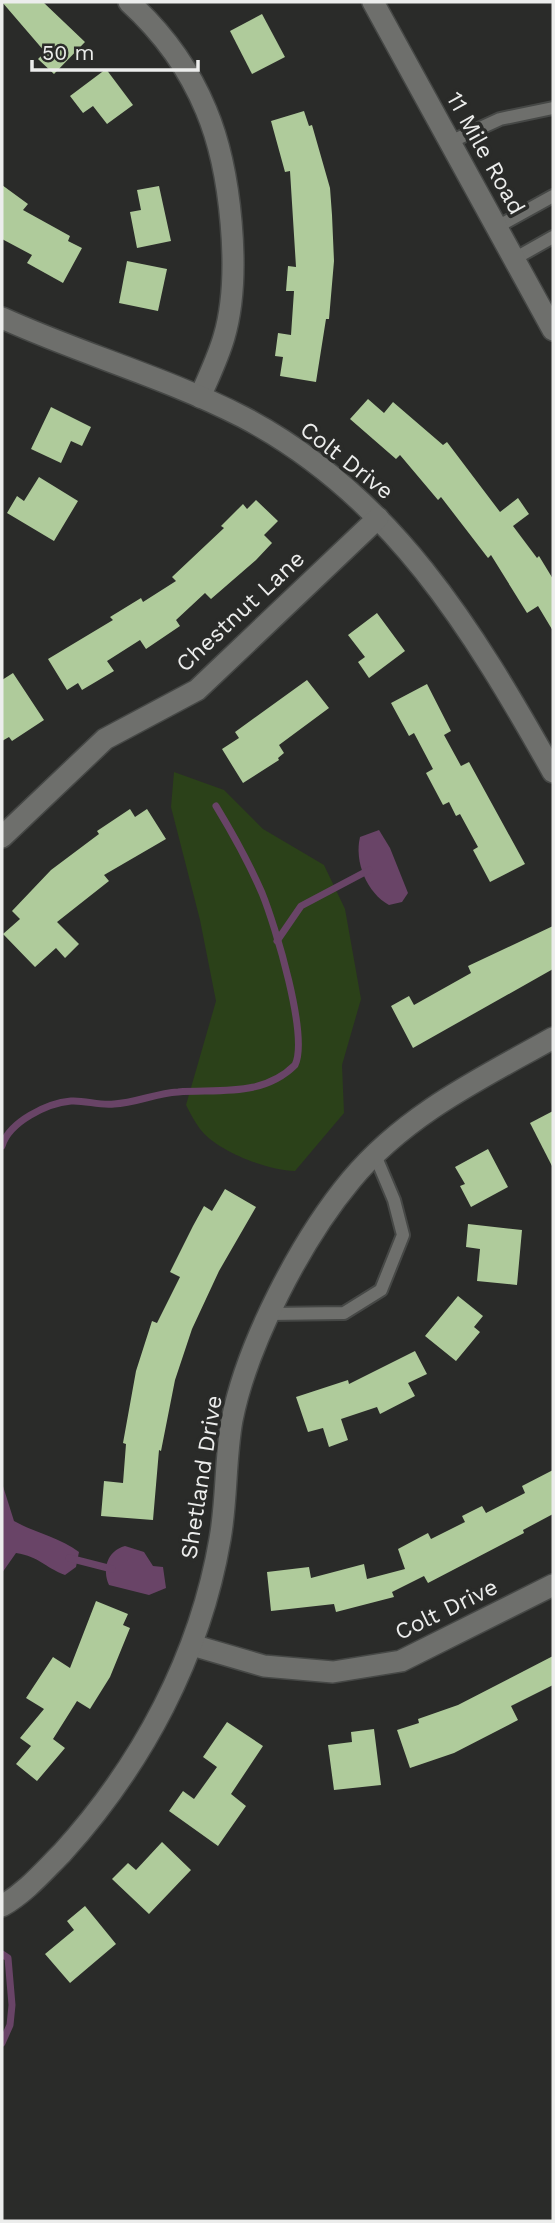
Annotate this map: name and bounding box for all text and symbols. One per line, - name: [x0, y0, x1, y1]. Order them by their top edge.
- scale bar: [32, 28, 198, 72]
- text: 50 m: [42, 40, 94, 65]
- street label: 11 Mile Road: [441, 87, 530, 219]
- street label: Colt Drive: [295, 416, 399, 505]
- street label: Chestnut Lane: [171, 545, 310, 678]
- street label: Shetland Drive: [175, 1393, 228, 1561]
- street label: Colt Drive: [390, 1573, 502, 1646]

